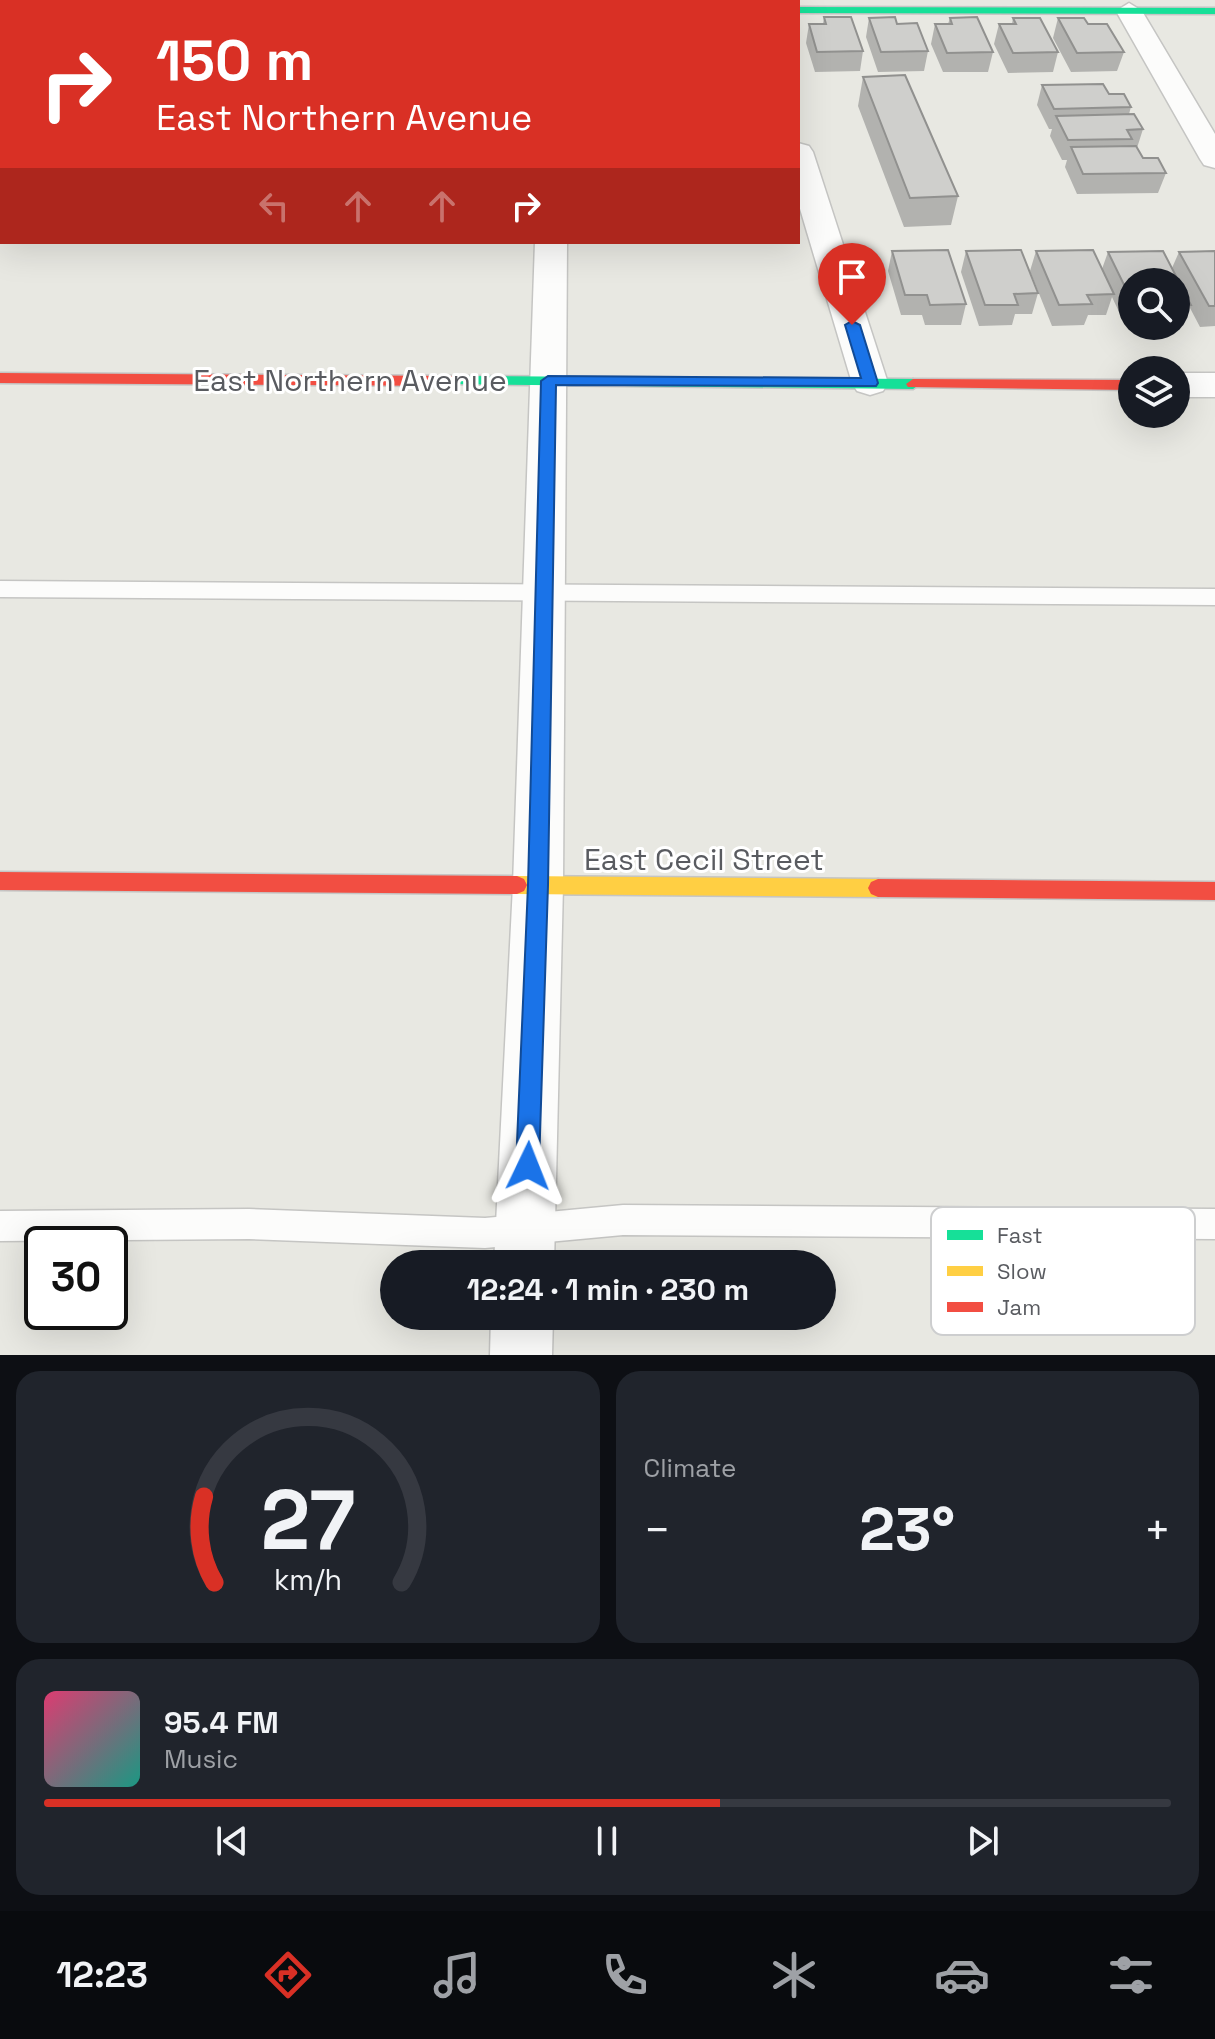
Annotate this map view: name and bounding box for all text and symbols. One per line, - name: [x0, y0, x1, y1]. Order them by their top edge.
- text: 150 m: [156, 25, 313, 96]
- icon: right: [24, 32, 128, 136]
- text: East Northern Avenue: [156, 95, 532, 141]
- icon: left: [252, 184, 296, 228]
- icon: ahead: [336, 184, 380, 228]
- icon: ahead: [420, 184, 464, 228]
- icon: right: [504, 184, 548, 228]
- pin: [818, 243, 886, 325]
- icon: arrive: [830, 255, 874, 299]
- map controls: [1118, 268, 1190, 428]
- button: search: [1118, 268, 1190, 340]
- button: layers: [1118, 356, 1190, 428]
- street label: East Northern Avenue: [193, 361, 507, 400]
- street label: East Cecil Street: [584, 840, 824, 879]
- position arrow: [486, 1124, 570, 1208]
- legend: [931, 1207, 1195, 1335]
- text: Fast: [997, 1221, 1043, 1249]
- speed limit sign: 30: [24, 1226, 128, 1330]
- text: Slow: [997, 1257, 1047, 1285]
- text: 12:24 · 1 min · 230 m: [467, 1270, 749, 1309]
- text: Jam: [997, 1293, 1041, 1321]
- text: Climate: [644, 1451, 736, 1485]
- text: 27: [260, 1467, 355, 1573]
- text: 23°: [859, 1491, 955, 1568]
- text: −: [644, 1502, 671, 1558]
- text: +: [1144, 1502, 1171, 1558]
- text: km/h: [274, 1562, 342, 1598]
- text: 95.4 FM: [164, 1703, 279, 1742]
- text: Music: [164, 1742, 238, 1776]
- icon: previous: [210, 1819, 254, 1863]
- icon: pause: [585, 1819, 629, 1863]
- icon: next: [961, 1819, 1005, 1863]
- icon: directions: [260, 1947, 316, 2003]
- icon: music: [429, 1947, 485, 2003]
- icon: phone: [597, 1947, 653, 2003]
- icon: climate: [766, 1947, 822, 2003]
- icon: car: [934, 1947, 990, 2003]
- icon: filters: [1103, 1947, 1159, 2003]
- text: 12:23: [56, 1952, 148, 1998]

